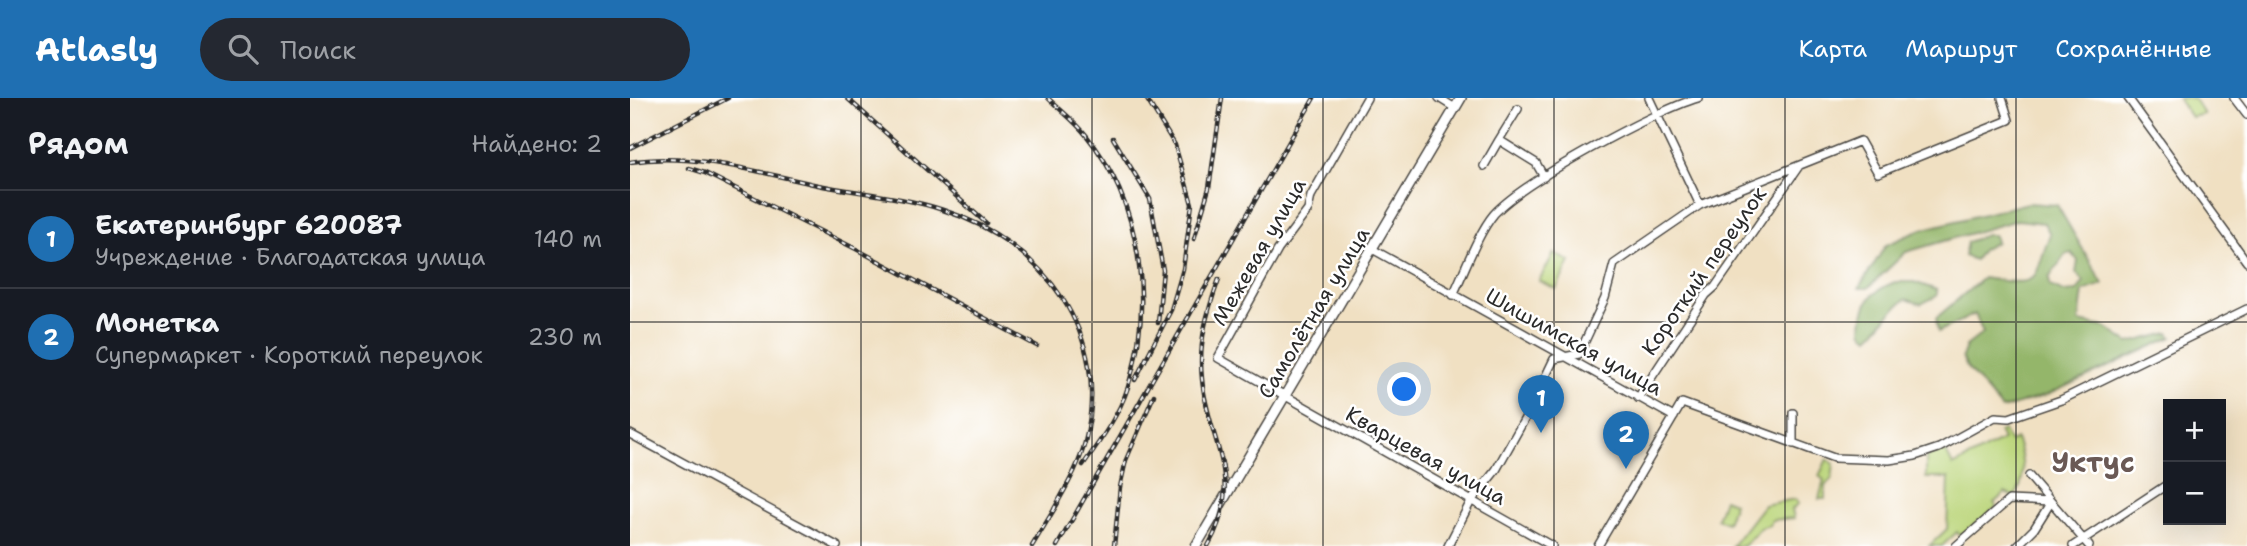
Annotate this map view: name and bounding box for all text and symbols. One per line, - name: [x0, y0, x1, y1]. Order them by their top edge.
- search box: [200, 18, 690, 81]
- text: Atlasly: [35, 27, 158, 72]
- icon: search: [224, 30, 262, 68]
- text: Поиск: [280, 32, 356, 67]
- text: Карта: [1799, 33, 1867, 65]
- text: Маршрут: [1905, 33, 2017, 65]
- text: Сохранённые: [2055, 33, 2212, 65]
- text: Рядом: [28, 123, 128, 164]
- text: Найдено: 2: [472, 129, 602, 159]
- street label: Межевая улица: [1205, 173, 1313, 331]
- street label: Короткий переулок: [1635, 181, 1773, 361]
- text: Екатеринбург 620087: [95, 207, 402, 242]
- street label: Самолётная улица: [1252, 222, 1376, 404]
- text: 1: [46, 224, 56, 254]
- text: 140 m: [534, 224, 602, 254]
- text: Учреждение · Благодатская улица: [95, 242, 485, 272]
- street label: Шишимская улица: [1481, 282, 1667, 402]
- text: Монетка: [95, 305, 219, 340]
- text: 2: [43, 322, 59, 352]
- text: 230 m: [528, 322, 602, 352]
- text: Супермаркет · Короткий переулок: [95, 340, 483, 370]
- your location: [1387, 372, 1421, 406]
- pin: 1: [1518, 375, 1564, 433]
- map controls: [2163, 399, 2226, 525]
- button: +: [2163, 399, 2226, 462]
- street label: Кварцевая улица: [1341, 400, 1511, 512]
- pin: 2: [1603, 411, 1649, 469]
- district label: Уктус: [2051, 443, 2135, 481]
- button: −: [2163, 462, 2226, 525]

